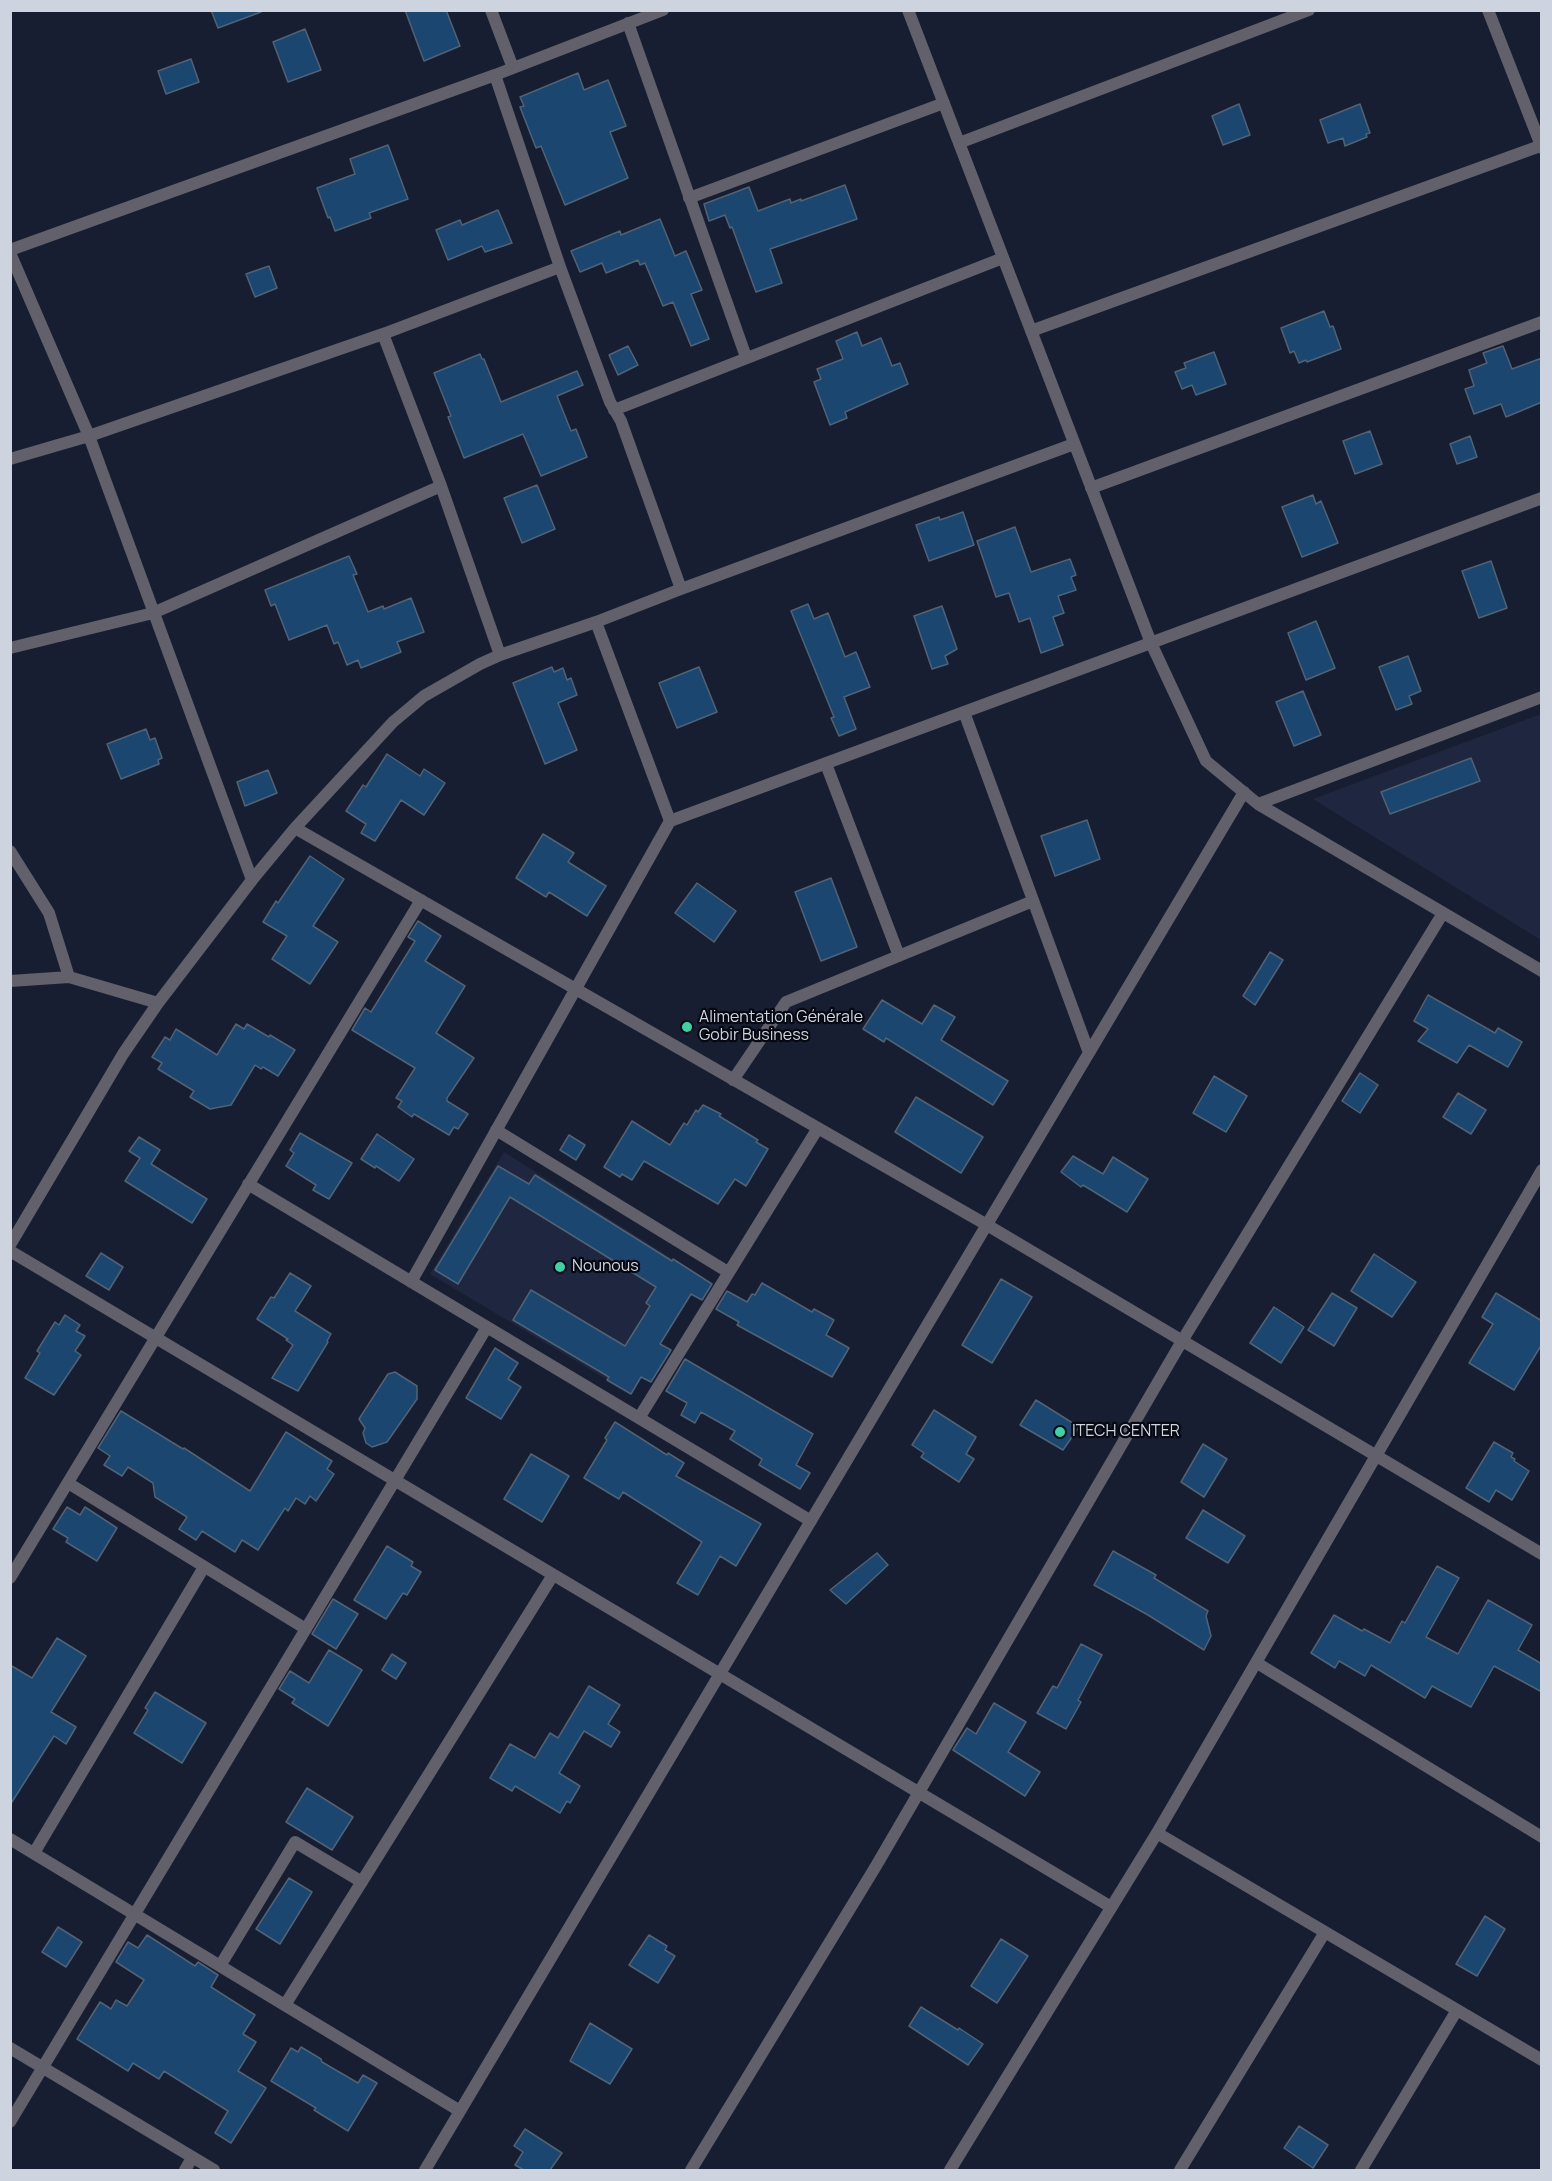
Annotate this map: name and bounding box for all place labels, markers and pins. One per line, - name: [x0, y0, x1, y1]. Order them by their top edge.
- place label: Alimentation Générale Gobir Business: [699, 1008, 863, 1046]
- marker: Alimentation Générale Gobir Business: [680, 1020, 694, 1034]
- place label: Nounous: [572, 1257, 639, 1277]
- marker: Nounous: [553, 1260, 567, 1274]
- place label: ITECH CENTER: [1072, 1422, 1180, 1442]
- marker: ITECH CENTER: [1053, 1425, 1067, 1439]

